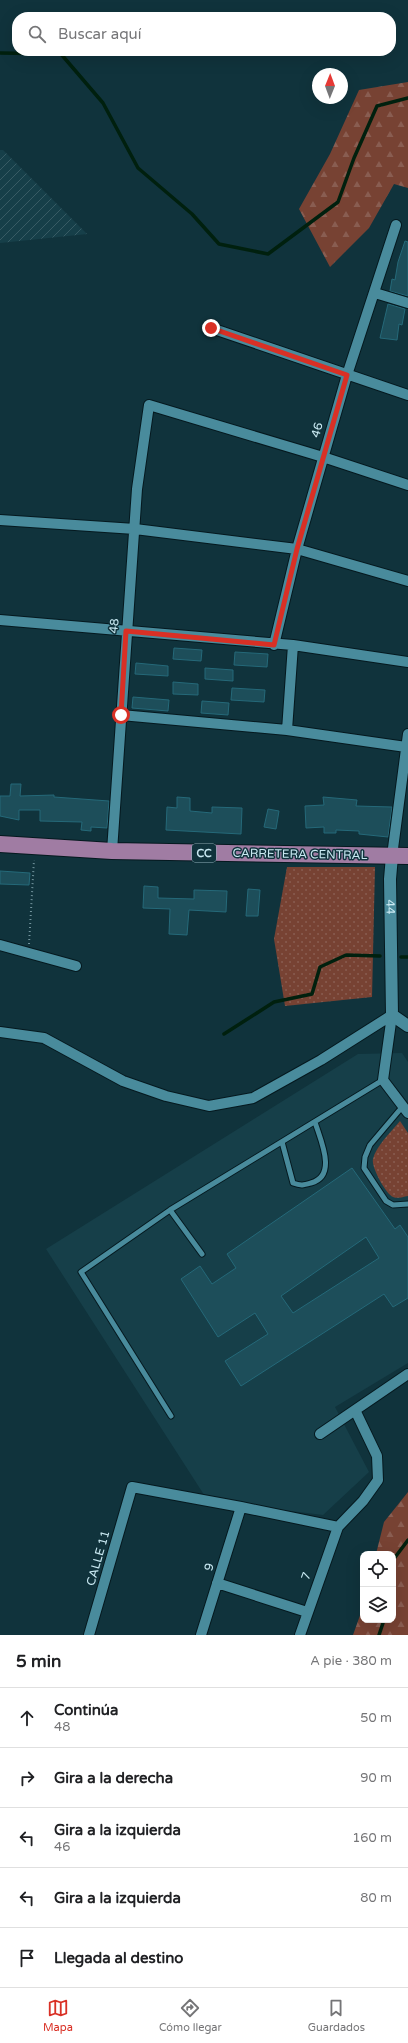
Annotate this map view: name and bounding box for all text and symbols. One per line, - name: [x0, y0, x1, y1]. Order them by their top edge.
- search box: [12, 12, 396, 56]
- icon: search: [26, 23, 48, 45]
- text: Buscar aquí: [58, 25, 141, 43]
- north arrow: [312, 68, 348, 104]
- route end: [202, 319, 220, 337]
- street label: 46: [308, 421, 326, 439]
- street label: 48: [106, 618, 122, 634]
- route start: [112, 706, 130, 724]
- road number: CC: [192, 844, 216, 862]
- street label: CARRETERA CENTRAL: [232, 846, 368, 862]
- street label: 44: [383, 899, 398, 915]
- street label: CALLE 11: [83, 1529, 113, 1587]
- map controls: [360, 1551, 396, 1623]
- button: locate: [360, 1551, 396, 1587]
- street label: 9: [201, 1561, 217, 1573]
- street label: 7: [298, 1570, 314, 1582]
- button: layers: [360, 1587, 396, 1623]
- text: 5 min: [16, 1651, 61, 1672]
- text: A pie · 380 m: [310, 1653, 392, 1669]
- text: Continúa: [54, 1701, 118, 1719]
- icon: ahead: [16, 1707, 38, 1729]
- text: 50 m: [360, 1710, 392, 1726]
- text: 48: [54, 1719, 70, 1735]
- icon: right: [16, 1767, 38, 1789]
- text: Gira a la derecha: [54, 1769, 173, 1787]
- text: 90 m: [360, 1770, 392, 1786]
- text: Gira a la izquierda: [54, 1821, 181, 1839]
- icon: left: [16, 1827, 38, 1849]
- text: 160 m: [352, 1830, 392, 1846]
- text: 46: [54, 1839, 70, 1855]
- icon: left: [16, 1887, 38, 1909]
- text: Gira a la izquierda: [54, 1889, 181, 1907]
- text: 80 m: [360, 1890, 392, 1906]
- icon: arrive: [16, 1947, 38, 1969]
- text: Llegada al destino: [54, 1949, 183, 1967]
- tab: Mapa: [43, 1997, 73, 2034]
- tab: Cómo llegar: [159, 1997, 222, 2034]
- tab: Guardados: [308, 1997, 365, 2034]

